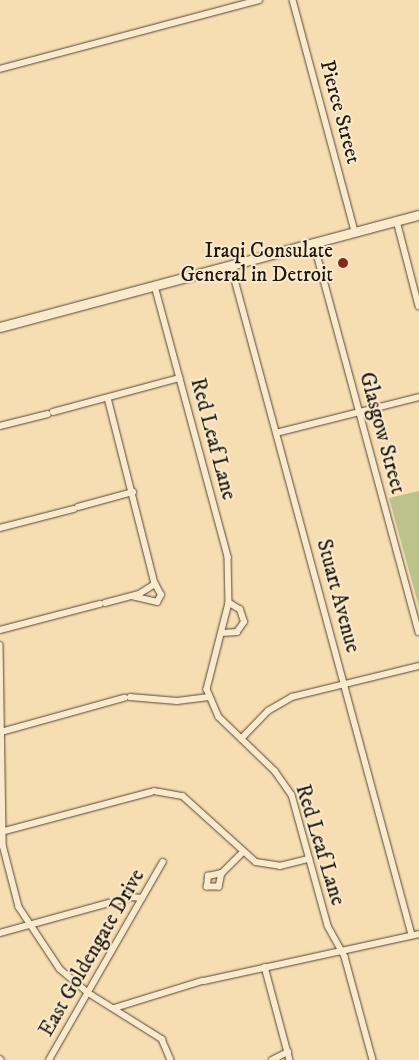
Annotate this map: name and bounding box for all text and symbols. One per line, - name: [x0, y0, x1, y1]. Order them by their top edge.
- street label: Pierce Street: [314, 58, 366, 166]
- place label: Iraqi Consulate General in Detroit: [180, 238, 333, 288]
- marker: Iraqi Consulate General in Detroit: [337, 257, 349, 269]
- street label: Glasgow Street: [354, 369, 410, 497]
- street label: Red Leaf Lane: [185, 375, 241, 503]
- street label: Stuart Avenue: [311, 537, 365, 655]
- street label: Red Leaf Lane: [290, 781, 350, 909]
- street label: East Goldengate Drive: [34, 865, 150, 1041]

